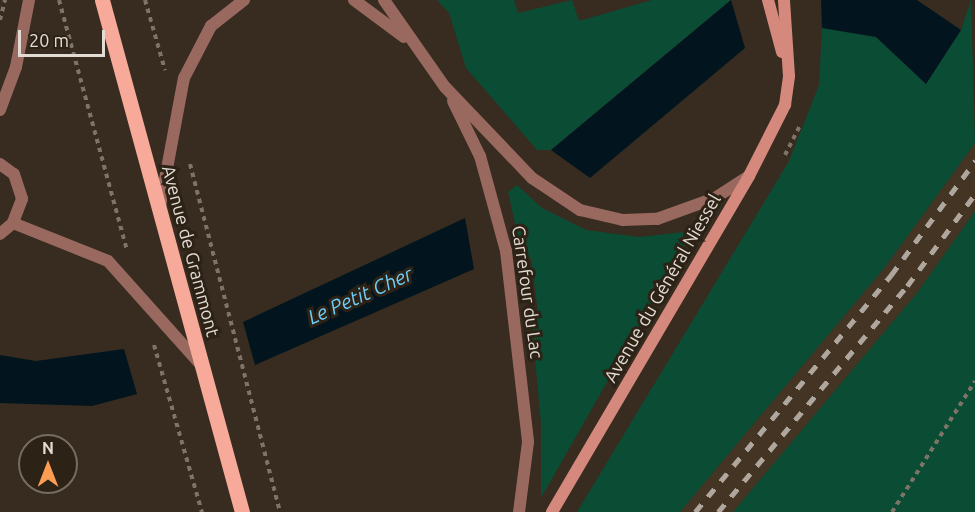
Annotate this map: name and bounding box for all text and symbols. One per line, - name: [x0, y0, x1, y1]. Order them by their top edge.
- scale bar: [21, 18, 108, 56]
- text: 20 m: [29, 30, 69, 50]
- street label: Avenue de Grammont: [158, 163, 224, 339]
- street label: Avenue du Général Niessel: [599, 190, 725, 386]
- street label: Carrefour du Lac: [508, 224, 548, 360]
- water label: Le Petit Cher: [304, 261, 416, 329]
- north arrow: [18, 434, 78, 494]
- text: N: [42, 439, 54, 457]

